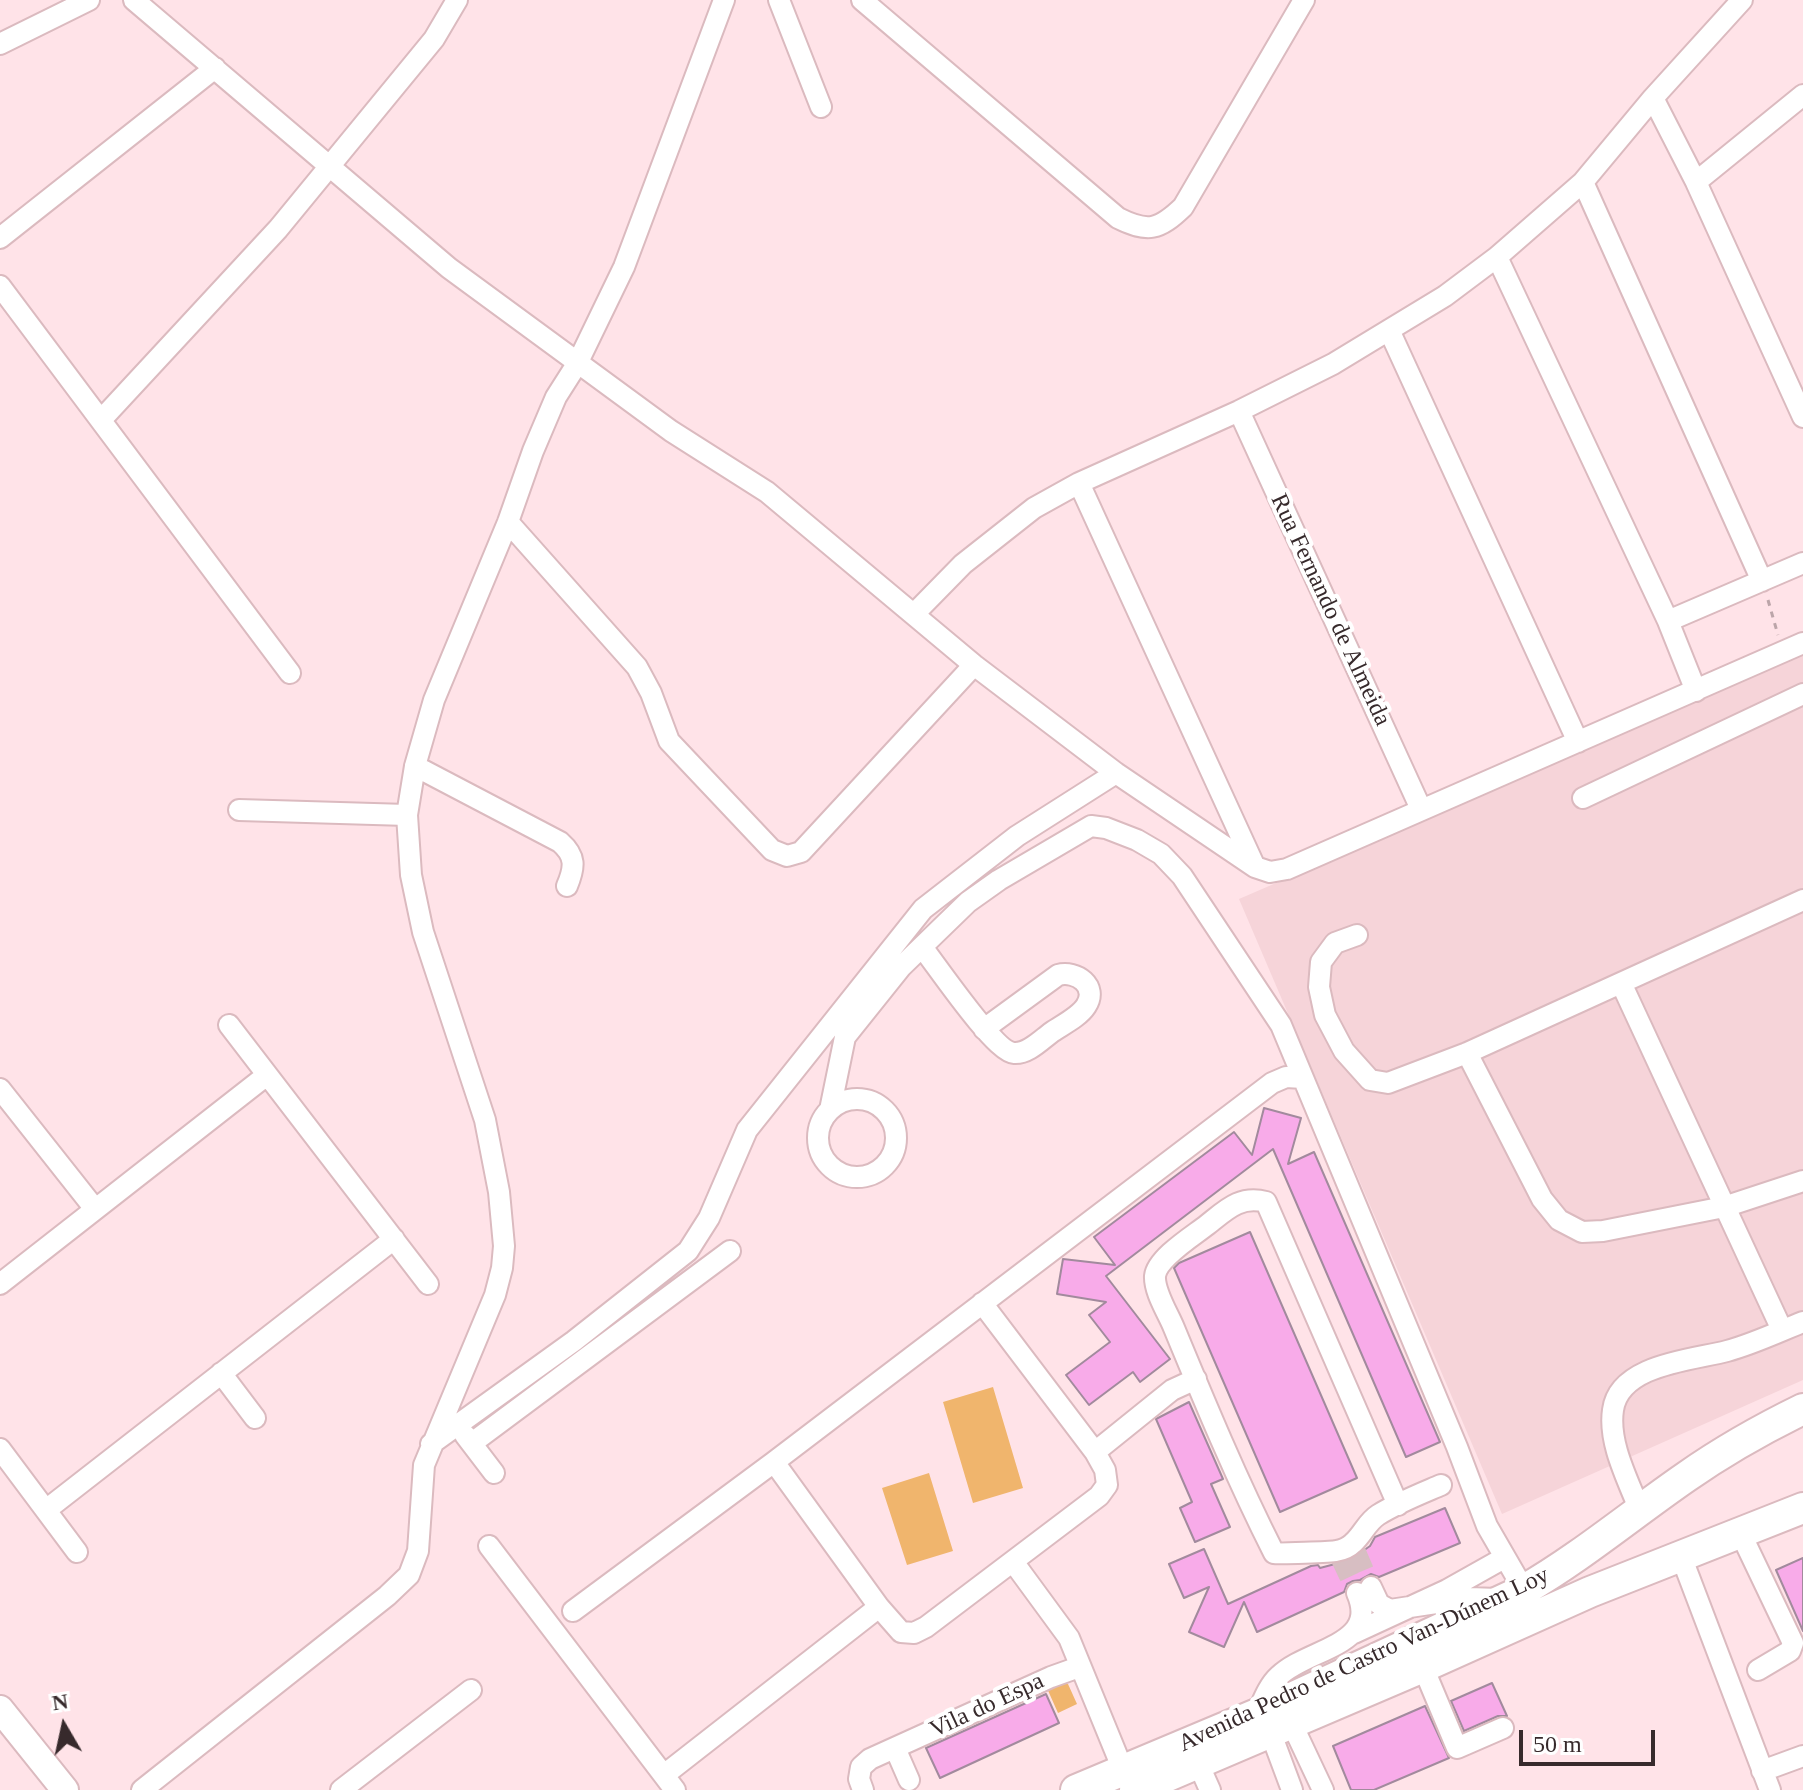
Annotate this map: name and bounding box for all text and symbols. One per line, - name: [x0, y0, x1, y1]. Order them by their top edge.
- street label: Rua Fernando de Almeida: [1264, 489, 1396, 731]
- street label: Avenida Pedro de Castro Van-Dúnem Loy: [1174, 1561, 1554, 1759]
- street label: Vila do Espa: [925, 1667, 1049, 1745]
- north arrow: [24, 1686, 104, 1766]
- text: N: [50, 1688, 70, 1715]
- scale bar: [1523, 1714, 1659, 1764]
- text: 50 m: [1533, 1731, 1582, 1757]

